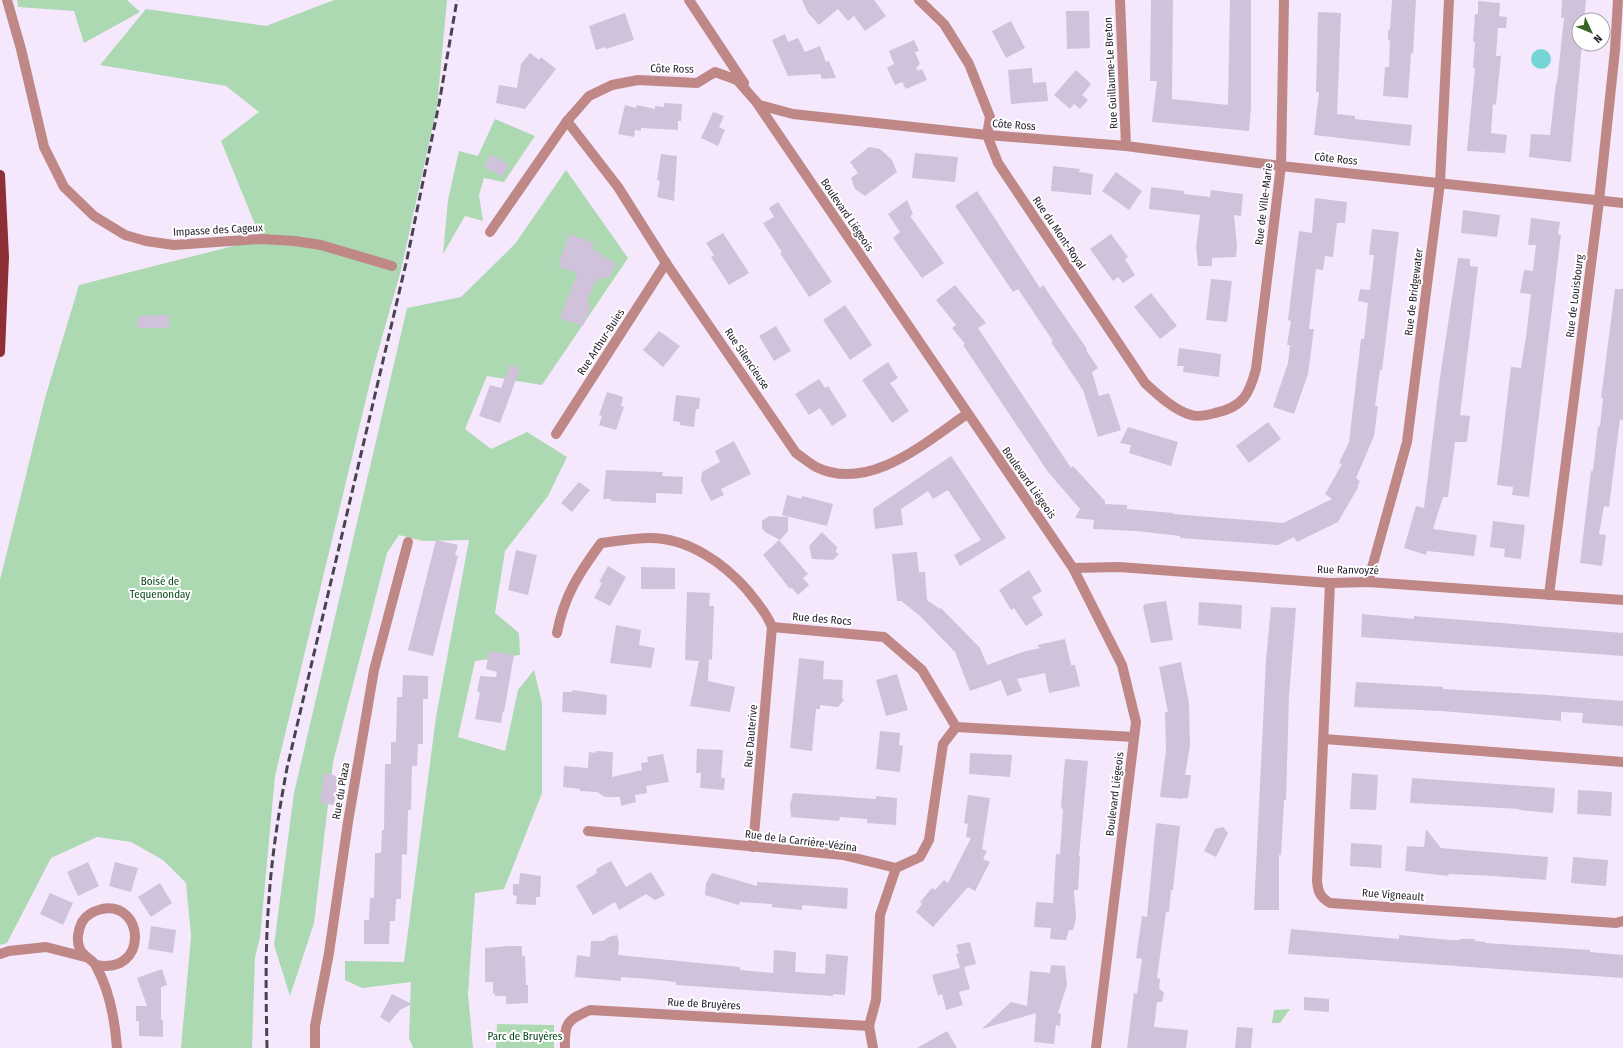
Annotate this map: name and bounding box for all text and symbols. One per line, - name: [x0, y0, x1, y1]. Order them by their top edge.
- north arrow: [1571, 12, 1611, 52]
- street label: Rue Guillaume-Le Breton: [1102, 17, 1120, 129]
- text: N: [1591, 32, 1605, 45]
- street label: Côte Ross: [650, 62, 694, 76]
- street label: Côte Ross: [992, 117, 1036, 133]
- street label: Côte Ross: [1314, 150, 1359, 168]
- street label: Rue de Ville-Marie: [1253, 162, 1275, 246]
- street label: Boulevard Liégeois: [818, 176, 876, 254]
- street label: Rue du Mont-Royal: [1030, 194, 1088, 272]
- street label: Impasse des Cageux: [173, 221, 263, 239]
- street label: Rue de Bridgewater: [1402, 247, 1426, 336]
- street label: Rue de Louisbourg: [1563, 253, 1587, 338]
- street label: Rue Arthur-Buies: [575, 306, 628, 378]
- street label: Rue Silencieuse: [722, 326, 772, 392]
- street label: Boulevard Liégeois: [999, 445, 1059, 522]
- street label: Rue Ranvoyzé: [1317, 563, 1379, 577]
- park label: Boisé de Tequenonday: [130, 575, 190, 601]
- street label: Rue des Rocs: [792, 610, 852, 628]
- street label: Rue Dauterive: [742, 704, 760, 768]
- street label: Boulevard Liégeois: [1103, 751, 1127, 837]
- street label: Rue du Plaza: [330, 762, 352, 820]
- street label: Rue de la Carrière-Vézina: [744, 828, 858, 854]
- street label: Rue Vigneault: [1362, 886, 1425, 904]
- street label: Rue de Bruyères: [667, 996, 741, 1012]
- park label: Parc de Bruyères: [488, 1030, 563, 1043]

